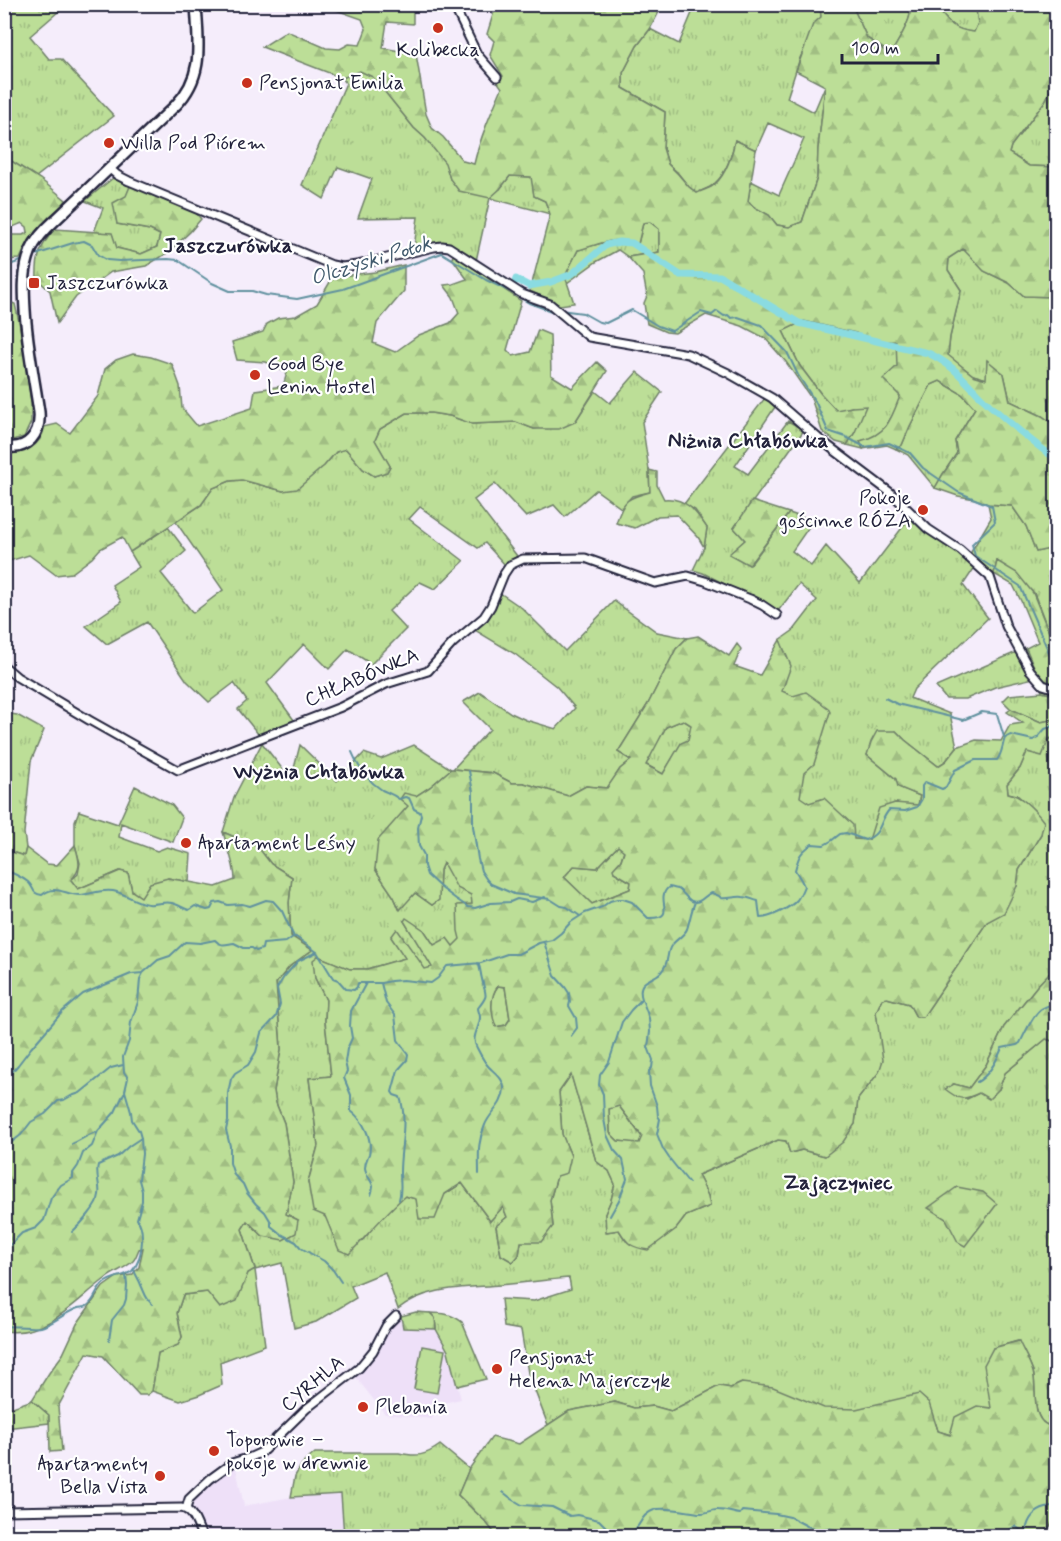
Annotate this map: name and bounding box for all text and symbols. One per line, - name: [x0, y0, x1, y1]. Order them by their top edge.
- marker: Kolibecka: [431, 21, 445, 35]
- scale bar: [842, 27, 938, 65]
- place label: Kolibecka: [396, 37, 480, 64]
- text: 100 m: [851, 37, 899, 61]
- place label: Pensjonat Emilia: [259, 70, 404, 97]
- marker: Pensjonat Emilia: [240, 76, 254, 90]
- place label: Willa Pod Piórem: [121, 130, 266, 157]
- marker: Willa Pod Piórem: [102, 136, 116, 150]
- water label: Olczyski Potok: [307, 229, 435, 293]
- district label: Jaszczurówka: [164, 232, 293, 260]
- place label: Jaszczurówka: [46, 270, 169, 297]
- marker: Jaszczurówka: [27, 276, 41, 290]
- place label: Good Bye Lenin Hostel: [267, 351, 376, 401]
- marker: Good Bye Lenin Hostel: [248, 368, 262, 382]
- district label: Niżnia Chłabówka: [668, 427, 829, 455]
- place label: Pokoje gościnne RÓŻA: [779, 485, 911, 535]
- marker: Pokoje gościnne RÓŻA: [916, 503, 930, 517]
- street label: CHŁABÓWKA: [301, 642, 423, 714]
- district label: Wyżnia Chłabówka: [232, 758, 405, 786]
- place label: Apartament Leśny: [198, 830, 356, 858]
- marker: Apartament Leśny: [179, 836, 193, 850]
- district label: Zajączyniec: [783, 1169, 893, 1197]
- place label: Pensjonat Helena Majerczyk: [509, 1345, 670, 1395]
- street label: CYRHLA: [276, 1349, 350, 1419]
- marker: Pensjonat Helena Majerczyk: [490, 1362, 504, 1376]
- place label: Plebania: [375, 1394, 448, 1421]
- marker: Plebania: [356, 1400, 370, 1414]
- place label: Toporowie – pokoje w drewnie: [226, 1427, 368, 1477]
- marker: Toporowie – pokoje w drewnie: [207, 1444, 221, 1458]
- place label: Apartamenty Bella Vista: [37, 1451, 148, 1501]
- marker: Apartamenty Bella Vista: [153, 1469, 167, 1483]

